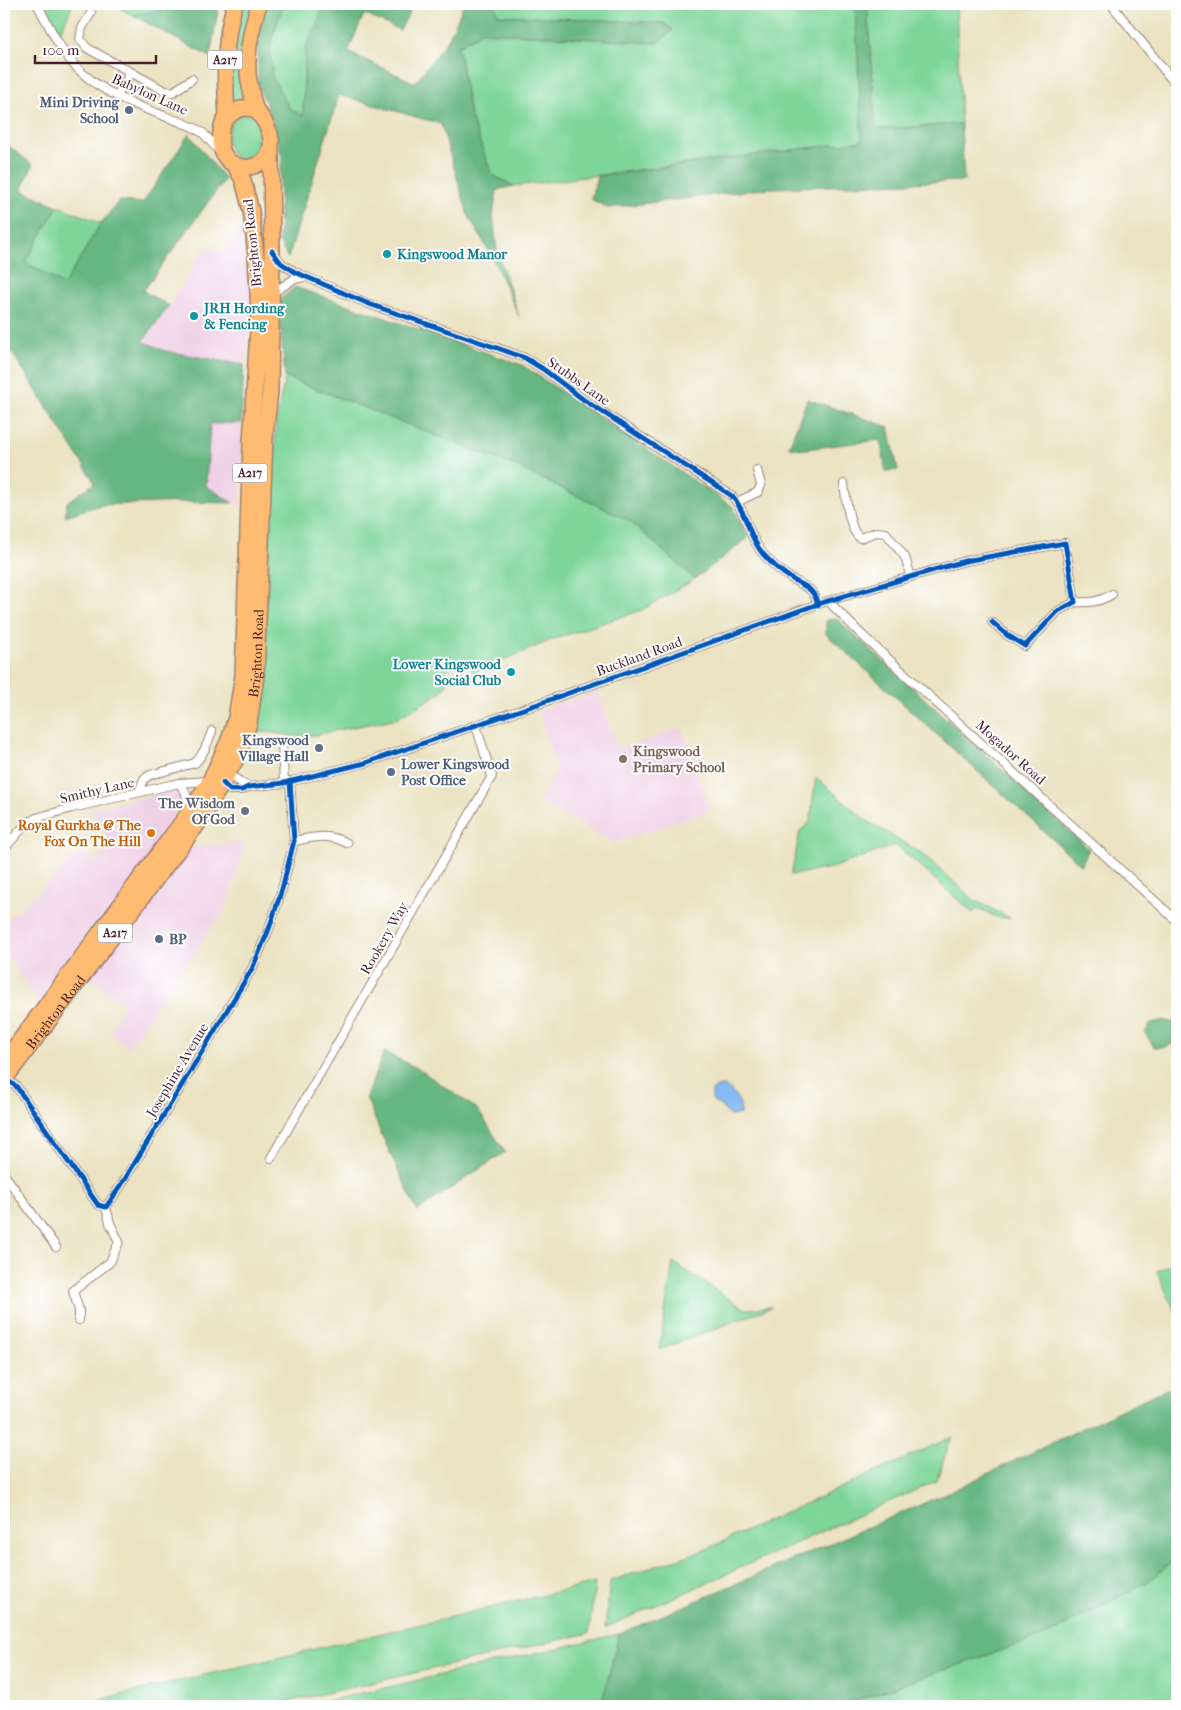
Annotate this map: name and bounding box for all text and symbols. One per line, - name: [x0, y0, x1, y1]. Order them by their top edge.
- scale bar: [35, 32, 156, 64]
- text: 100 m: [42, 41, 80, 59]
- road number: A217: [208, 50, 242, 70]
- street label: Babylon Lane: [109, 70, 191, 119]
- place label: Mini Driving School: [38, 94, 120, 127]
- marker: Mini Driving School: [123, 104, 135, 116]
- street label: Brighton Road: [239, 198, 266, 288]
- place label: Kingswood Manor: [397, 246, 508, 263]
- marker: Kingswood Manor: [381, 248, 393, 260]
- place label: JRH Hording & Fencing: [202, 300, 285, 333]
- marker: JRH Hording & Fencing: [188, 310, 200, 322]
- street label: Stubbs Lane: [544, 354, 613, 409]
- road number: A217: [232, 463, 268, 482]
- street label: Brighton Road: [245, 608, 268, 699]
- street label: Buckland Road: [594, 633, 685, 680]
- place label: Lower Kingswood Social Club: [393, 656, 502, 689]
- marker: Lower Kingswood Social Club: [505, 666, 517, 678]
- street label: Mogador Road: [972, 716, 1049, 789]
- place label: Kingswood Village Hall: [238, 732, 310, 765]
- marker: Kingswood Village Hall: [313, 742, 325, 754]
- place label: Kingswood Primary School: [633, 743, 725, 776]
- marker: Kingswood Primary School: [617, 753, 629, 765]
- place label: Lower Kingswood Post Office: [401, 756, 511, 789]
- marker: Lower Kingswood Post Office: [385, 766, 397, 778]
- street label: Smithy Lane: [58, 774, 136, 807]
- place label: The Wisdom Of God: [157, 795, 236, 828]
- marker: The Wisdom Of God: [239, 805, 251, 817]
- place label: Royal Gurkha @ The Fox On The Hill: [18, 817, 141, 850]
- marker: Royal Gurkha @ The Fox On The Hill: [145, 827, 157, 839]
- street label: Rookery Way: [357, 898, 412, 978]
- road number: A217: [98, 924, 132, 942]
- place label: BP: [169, 931, 187, 948]
- marker: BP: [153, 933, 165, 945]
- street label: Brighton Road: [22, 972, 89, 1053]
- street label: Josephine Avenue: [142, 1020, 212, 1121]

